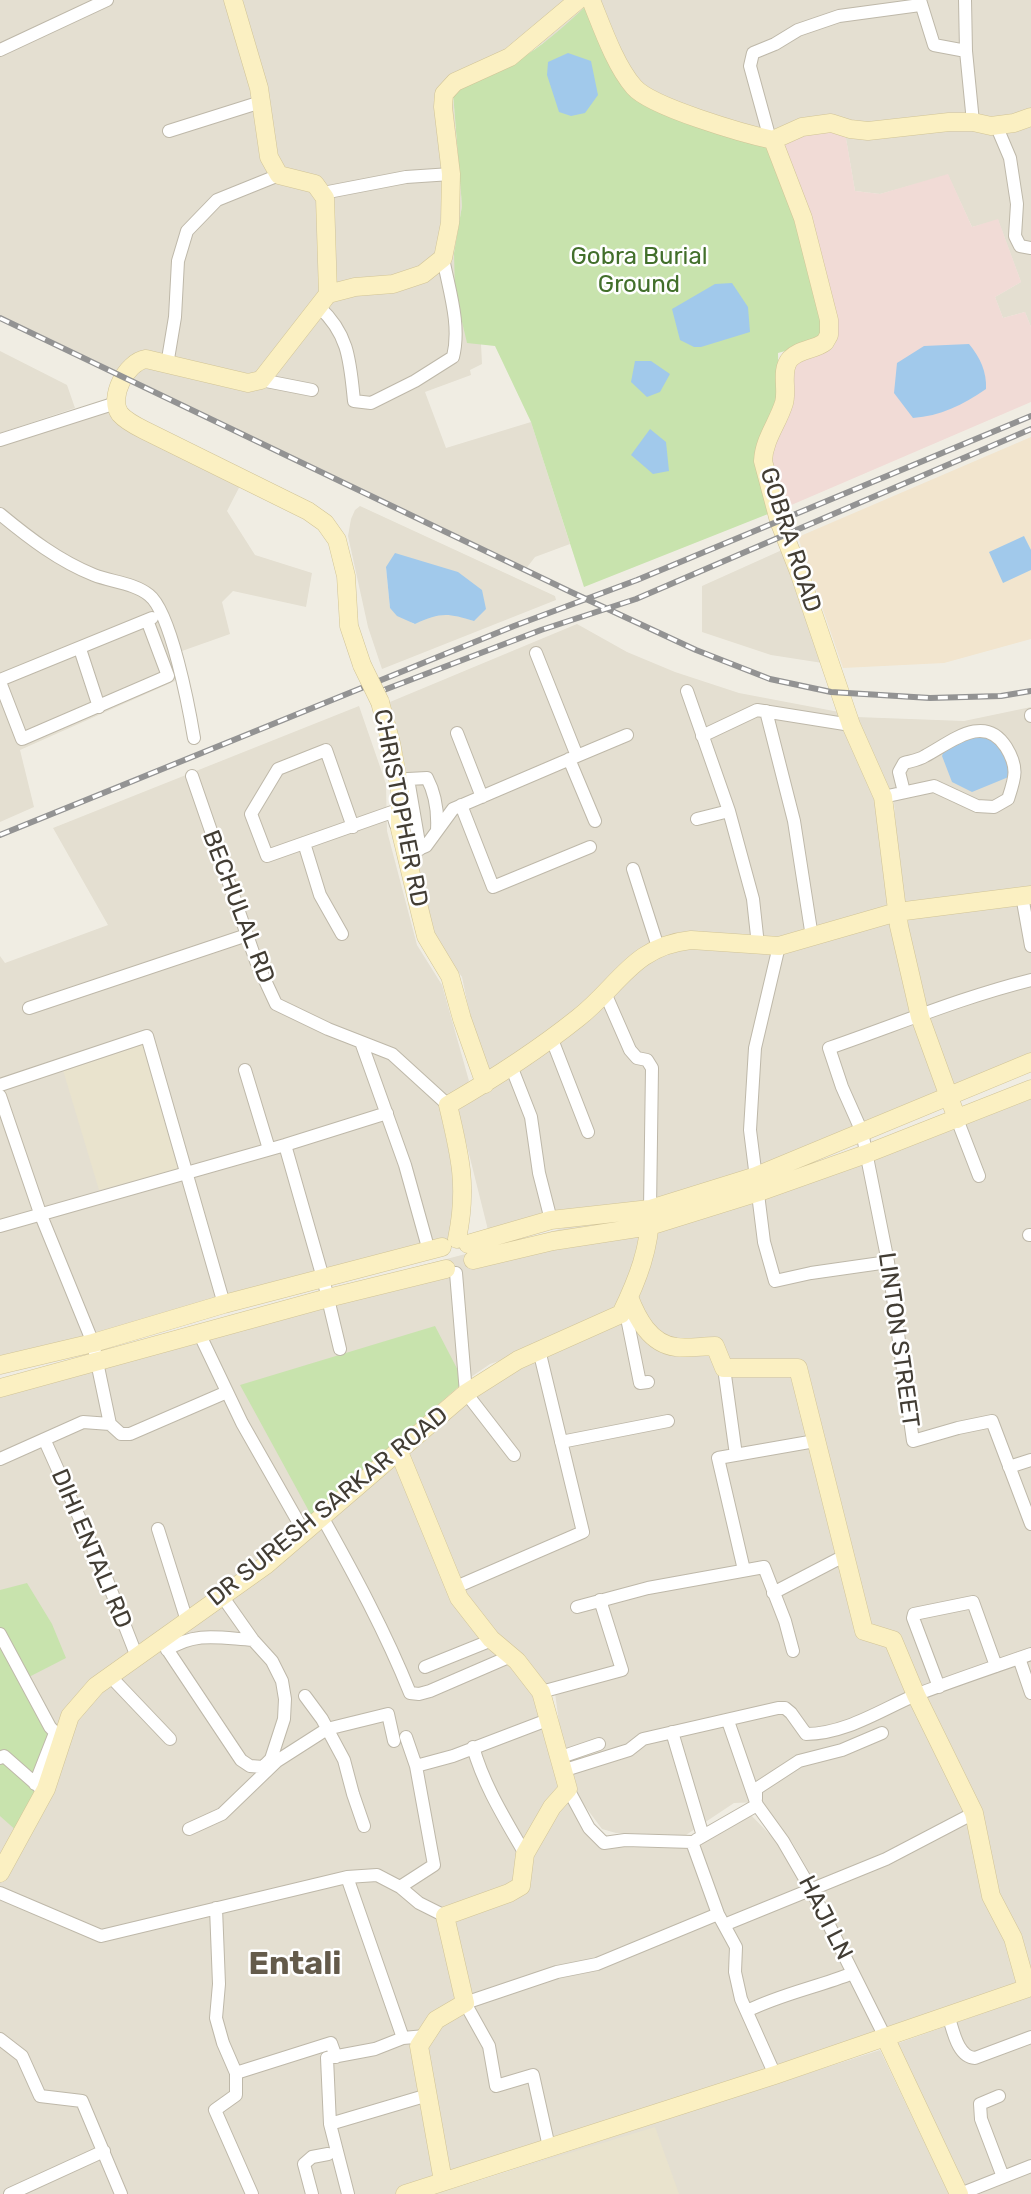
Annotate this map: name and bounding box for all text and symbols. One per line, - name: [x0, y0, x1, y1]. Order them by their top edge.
- park label: Gobra Burial Ground: [571, 243, 707, 299]
- street label: GOBRA ROAD: [753, 464, 827, 616]
- street label: CHRISTOPHER RD: [367, 707, 433, 909]
- street label: BECHULAL RD: [196, 826, 280, 988]
- street label: LINTON STREET: [871, 1251, 925, 1429]
- street label: DR SURESH SARKAR ROAD: [202, 1401, 454, 1613]
- street label: DIHI ENTALI RD: [44, 1465, 138, 1633]
- street label: HAJI LN: [792, 1871, 858, 1965]
- district label: Entali: [249, 1946, 341, 1984]

